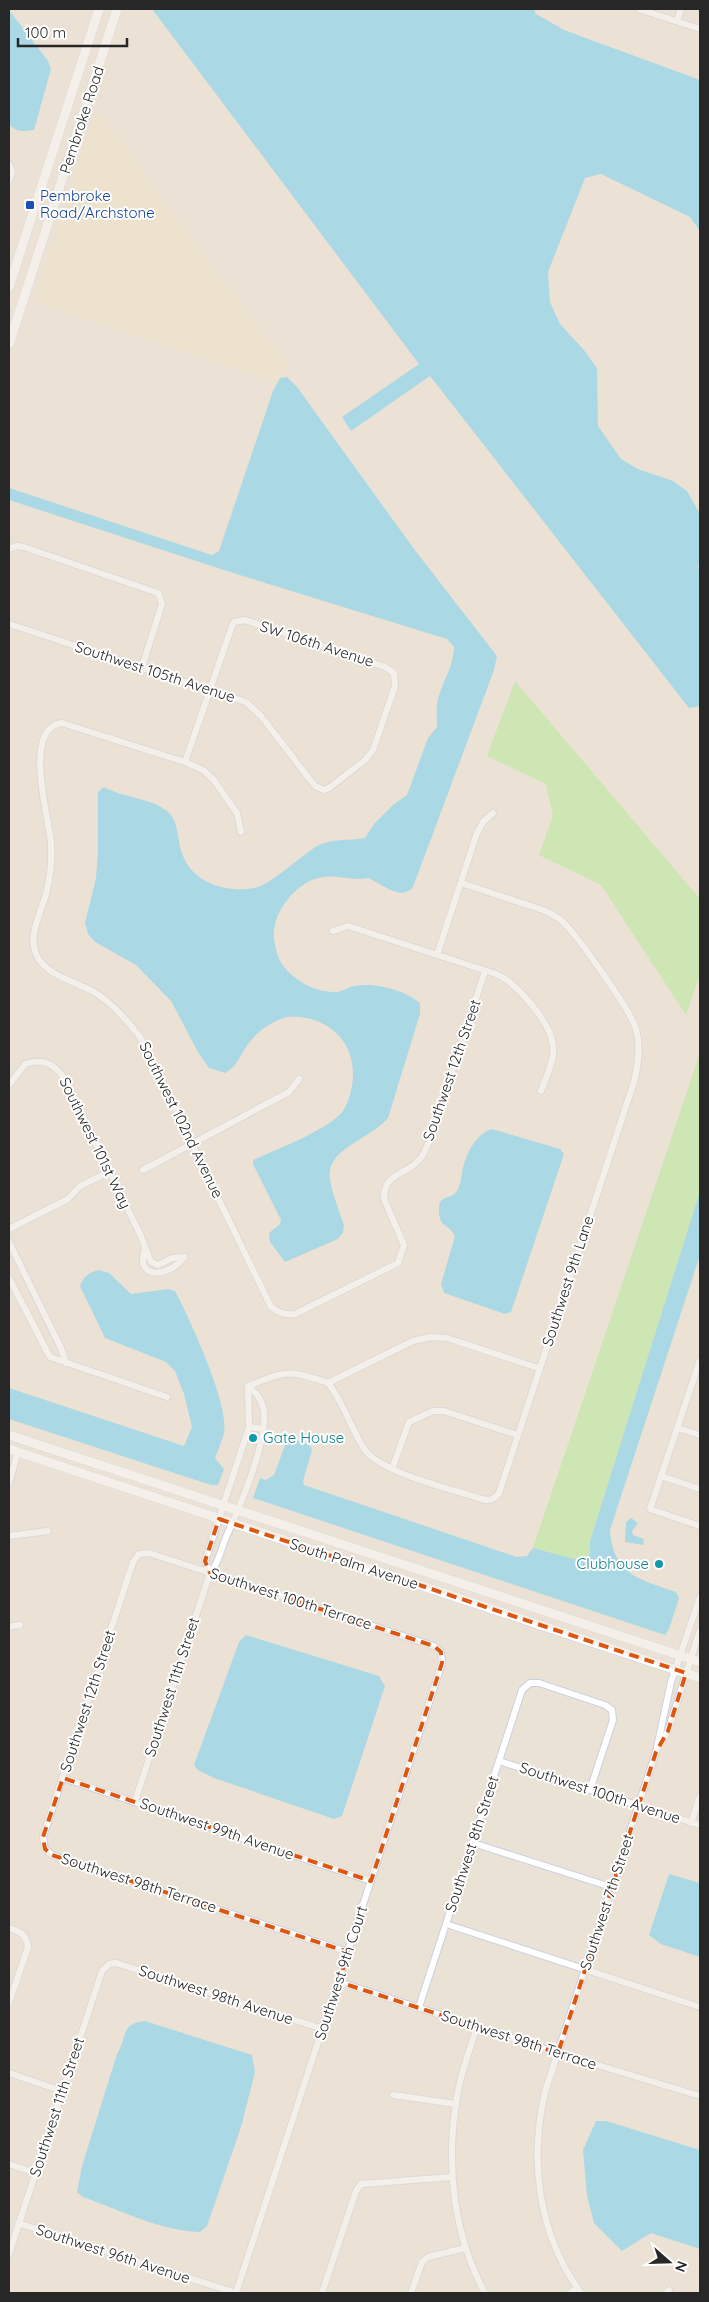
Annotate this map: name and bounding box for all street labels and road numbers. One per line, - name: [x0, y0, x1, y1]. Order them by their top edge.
- street label: Pembroke Road: [55, 64, 108, 176]
- street label: SW 106th Avenue: [258, 616, 376, 671]
- street label: Southwest 105th Avenue: [73, 637, 238, 706]
- street label: Southwest 12th Street: [418, 997, 485, 1143]
- street label: Southwest 102nd Avenue: [135, 1039, 228, 1201]
- street label: Southwest 101st Way: [55, 1074, 136, 1212]
- street label: Southwest 9th Lane: [537, 1213, 598, 1348]
- street label: South Palm Avenue: [287, 1534, 421, 1593]
- street label: Southwest 100th Terrace: [208, 1563, 375, 1634]
- street label: Southwest 11th Street: [140, 1615, 203, 1759]
- street label: Southwest 12th Street: [56, 1627, 119, 1774]
- street label: Southwest 100th Avenue: [517, 1758, 683, 1828]
- street label: Southwest 8th Street: [440, 1773, 503, 1914]
- street label: Southwest 99th Avenue: [138, 1793, 297, 1864]
- street label: Southwest 7th Street: [576, 1831, 637, 1972]
- street label: Southwest 98th Terrace: [59, 1848, 219, 1917]
- street label: Southwest 9th Court: [310, 1903, 371, 2042]
- street label: Southwest 98th Avenue: [137, 1961, 296, 2028]
- street label: Southwest 98th Terrace: [439, 2005, 599, 2074]
- street label: Southwest 11th Street: [25, 2035, 88, 2179]
- street label: Southwest 96th Avenue: [34, 2220, 193, 2287]

